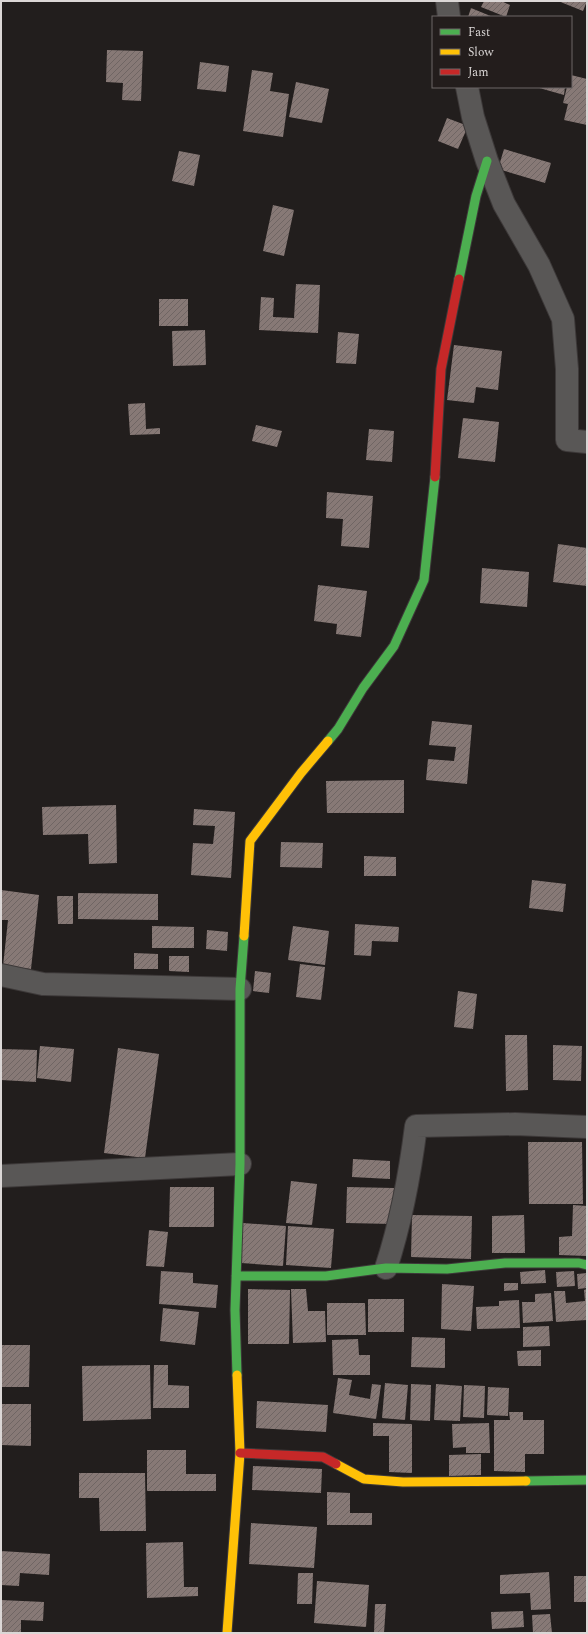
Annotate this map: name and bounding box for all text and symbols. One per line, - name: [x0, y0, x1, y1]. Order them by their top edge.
- legend: [432, 16, 572, 88]
- text: Fast: [468, 23, 490, 42]
- text: Slow: [468, 43, 494, 62]
- text: Jam: [468, 63, 489, 82]

